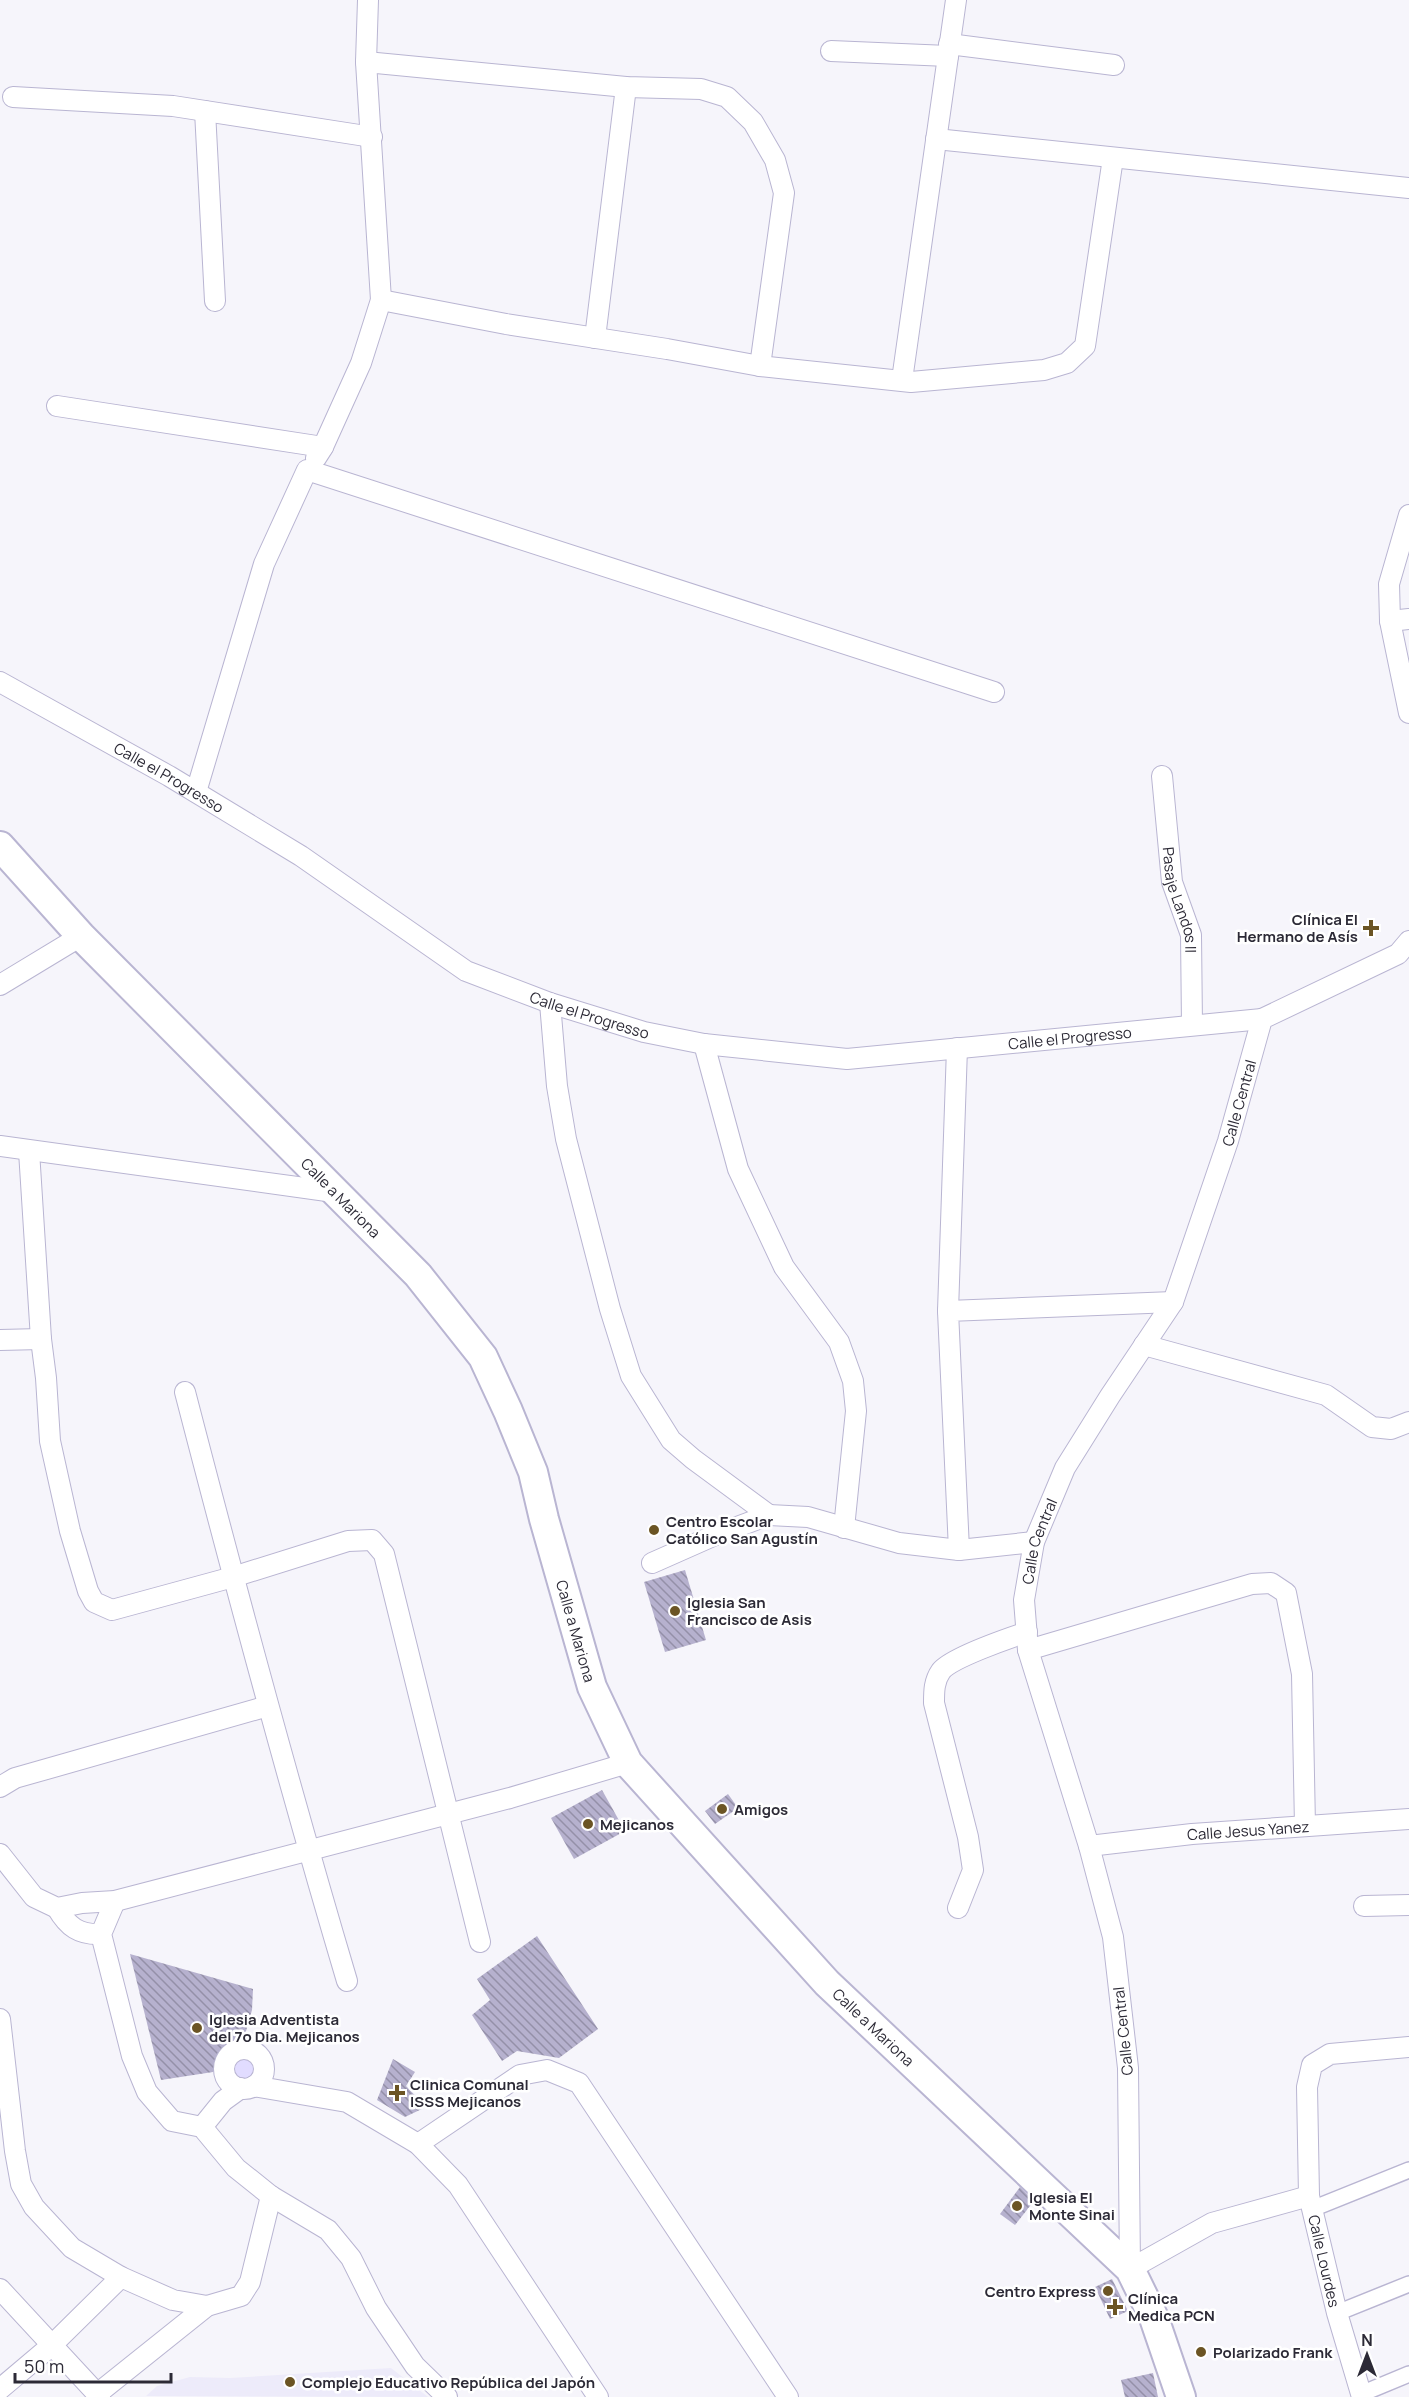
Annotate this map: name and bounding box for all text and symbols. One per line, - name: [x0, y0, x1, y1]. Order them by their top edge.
- street label: Calle el Progresso: [110, 737, 228, 817]
- street label: Pasaje Landos II: [1158, 846, 1202, 953]
- place label: Clínica El Hermano de Asís: [1237, 909, 1358, 947]
- marker: Clínica El Hermano de Asís: [1362, 919, 1380, 937]
- street label: Calle el Progresso: [527, 986, 651, 1043]
- street label: Calle el Progresso: [1007, 1021, 1133, 1054]
- street label: Calle Central: [1217, 1057, 1261, 1149]
- street label: Calle a Mariona: [297, 1153, 386, 1242]
- street label: Calle Central: [1016, 1495, 1062, 1586]
- place label: Centro Escolar Católico San Agustín: [666, 1511, 818, 1549]
- marker: Centro Escolar Católico San Agustín: [647, 1523, 661, 1537]
- street label: Calle a Mariona: [551, 1578, 601, 1685]
- place label: Iglesia San Francisco de Asis: [687, 1592, 812, 1630]
- marker: Iglesia San Francisco de Asis: [668, 1604, 682, 1618]
- place label: Amigos: [734, 1799, 788, 1820]
- marker: Amigos: [715, 1802, 729, 1816]
- place label: Mejicanos: [600, 1814, 674, 1835]
- street label: Calle Jesus Yanez: [1186, 1815, 1310, 1845]
- marker: Mejicanos: [581, 1817, 595, 1831]
- street label: Calle a Mariona: [828, 1983, 919, 2071]
- street label: Calle Central: [1108, 1986, 1138, 2076]
- place label: Iglesia Adventista del 7o Dia. Mejicanos: [209, 2009, 360, 2047]
- marker: Iglesia Adventista del 7o Dia. Mejicanos: [190, 2021, 204, 2035]
- place label: Clinica Comunal ISSS Mejicanos: [410, 2074, 529, 2112]
- marker: Clinica Comunal ISSS Mejicanos: [388, 2084, 406, 2102]
- place label: Iglesia El Monte Sinai: [1029, 2187, 1115, 2225]
- marker: Iglesia El Monte Sinai: [1010, 2199, 1024, 2213]
- street label: Calle Lourdes: [1303, 2213, 1345, 2309]
- place label: Centro Express: [985, 2281, 1096, 2302]
- marker: Centro Express: [1101, 2284, 1115, 2298]
- place label: Clínica Medica PCN: [1128, 2288, 1215, 2326]
- marker: Clínica Medica PCN: [1106, 2298, 1124, 2316]
- north arrow: [1337, 2325, 1397, 2385]
- text: N: [1361, 2329, 1373, 2351]
- place label: Polarizado Frank: [1213, 2342, 1333, 2363]
- marker: Polarizado Frank: [1194, 2345, 1208, 2359]
- scale bar: [15, 2346, 171, 2384]
- text: 50 m: [24, 2354, 64, 2378]
- place label: Complejo Educativo República del Japón: [302, 2372, 595, 2393]
- marker: Complejo Educativo República del Japón: [283, 2375, 297, 2389]

